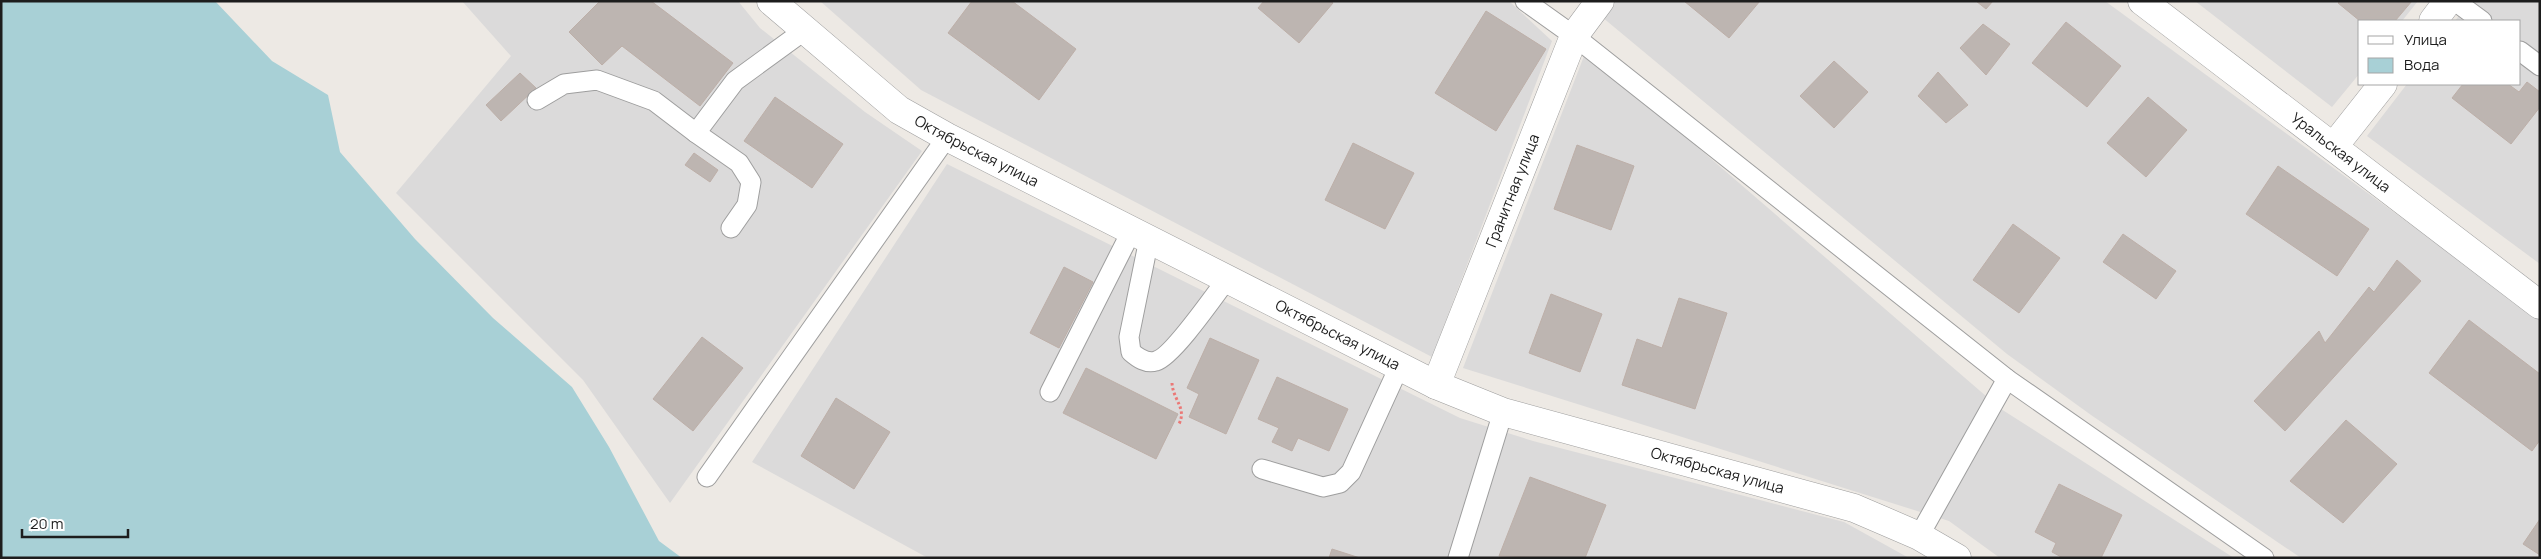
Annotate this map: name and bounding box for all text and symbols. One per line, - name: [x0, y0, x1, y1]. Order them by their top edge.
- legend: [2358, 20, 2521, 85]
- text: Улица: [2404, 29, 2447, 50]
- text: Вода: [2404, 54, 2439, 75]
- street label: Уральская улица: [2287, 107, 2395, 197]
- street label: Октябрьская улица: [911, 110, 1043, 192]
- street label: Гранитная улица: [1480, 131, 1544, 250]
- street label: Октябрьская улица: [1272, 294, 1404, 375]
- street label: Октябрьская улица: [1648, 442, 1787, 498]
- scale bar: [22, 506, 129, 538]
- text: 20 m: [30, 513, 63, 534]

